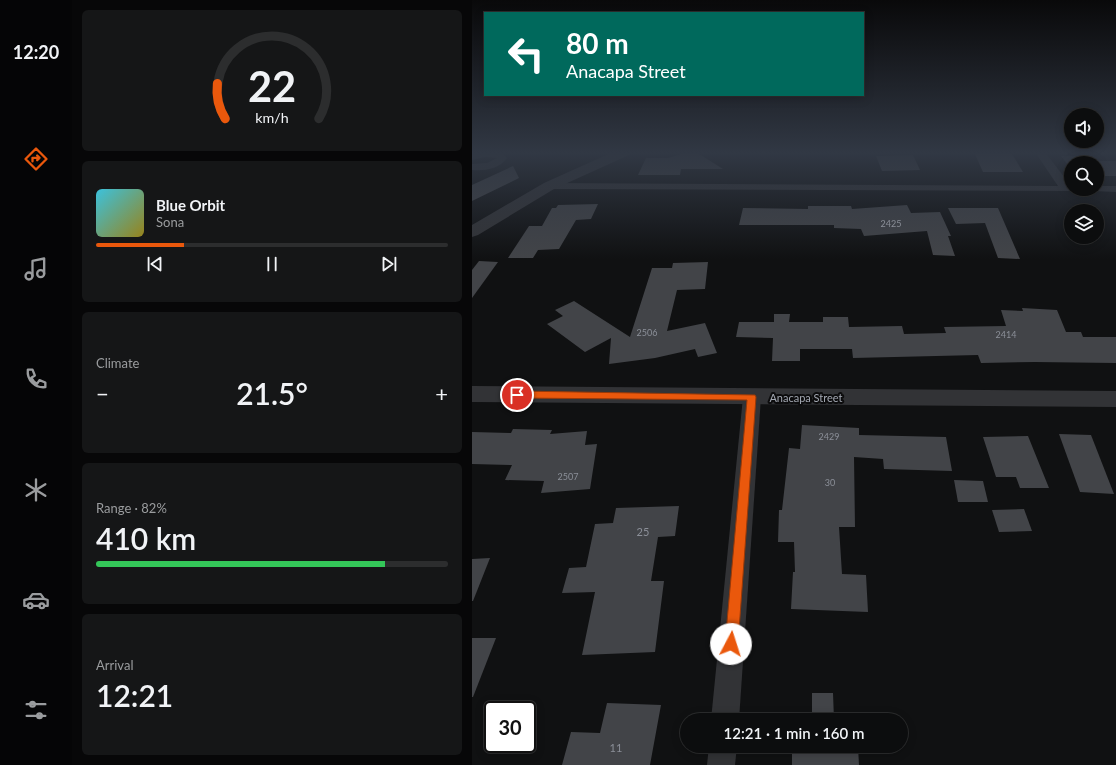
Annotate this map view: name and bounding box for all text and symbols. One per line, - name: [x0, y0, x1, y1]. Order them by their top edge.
- text: 80 m: [566, 26, 629, 60]
- icon: left: [500, 28, 552, 80]
- text: 12:20: [13, 41, 59, 63]
- text: 22: [248, 60, 296, 110]
- text: Anacapa Street: [566, 60, 686, 82]
- text: km/h: [255, 108, 289, 125]
- map controls: [1064, 108, 1104, 244]
- button: sound: [1064, 108, 1104, 148]
- icon: directions: [22, 145, 50, 173]
- button: search: [1064, 156, 1104, 196]
- text: Blue Orbit: [156, 196, 225, 214]
- button: layers: [1064, 204, 1104, 244]
- text: Sona: [156, 214, 184, 230]
- house number: 2425: [881, 218, 901, 229]
- icon: previous: [144, 253, 166, 275]
- icon: pause: [261, 253, 283, 275]
- icon: next: [378, 253, 400, 275]
- icon: music: [22, 255, 50, 283]
- house number: 2506: [637, 327, 657, 338]
- house number: 2414: [996, 329, 1016, 340]
- text: Climate: [96, 355, 139, 371]
- icon: phone: [22, 365, 50, 393]
- text: 21.5°: [236, 375, 308, 411]
- pin: [500, 378, 534, 412]
- text: −: [96, 380, 109, 407]
- text: +: [435, 380, 448, 407]
- icon: arrive: [506, 384, 528, 406]
- street label: Anacapa Street: [769, 391, 843, 404]
- house number: 2429: [819, 431, 839, 442]
- house number: 2507: [558, 471, 578, 482]
- icon: climate: [22, 476, 50, 504]
- house number: 30: [825, 477, 835, 488]
- text: Range · 82%: [96, 500, 167, 516]
- text: 410 km: [96, 520, 196, 556]
- house number: 25: [637, 525, 649, 538]
- icon: car: [22, 586, 50, 614]
- position arrow: [710, 623, 752, 665]
- text: Arrival: [96, 657, 133, 673]
- text: 12:21: [96, 677, 173, 713]
- icon: filters: [22, 696, 50, 724]
- speed limit sign: 30: [484, 701, 536, 753]
- text: 12:21 · 1 min · 160 m: [724, 724, 864, 742]
- house number: 11: [610, 741, 622, 754]

